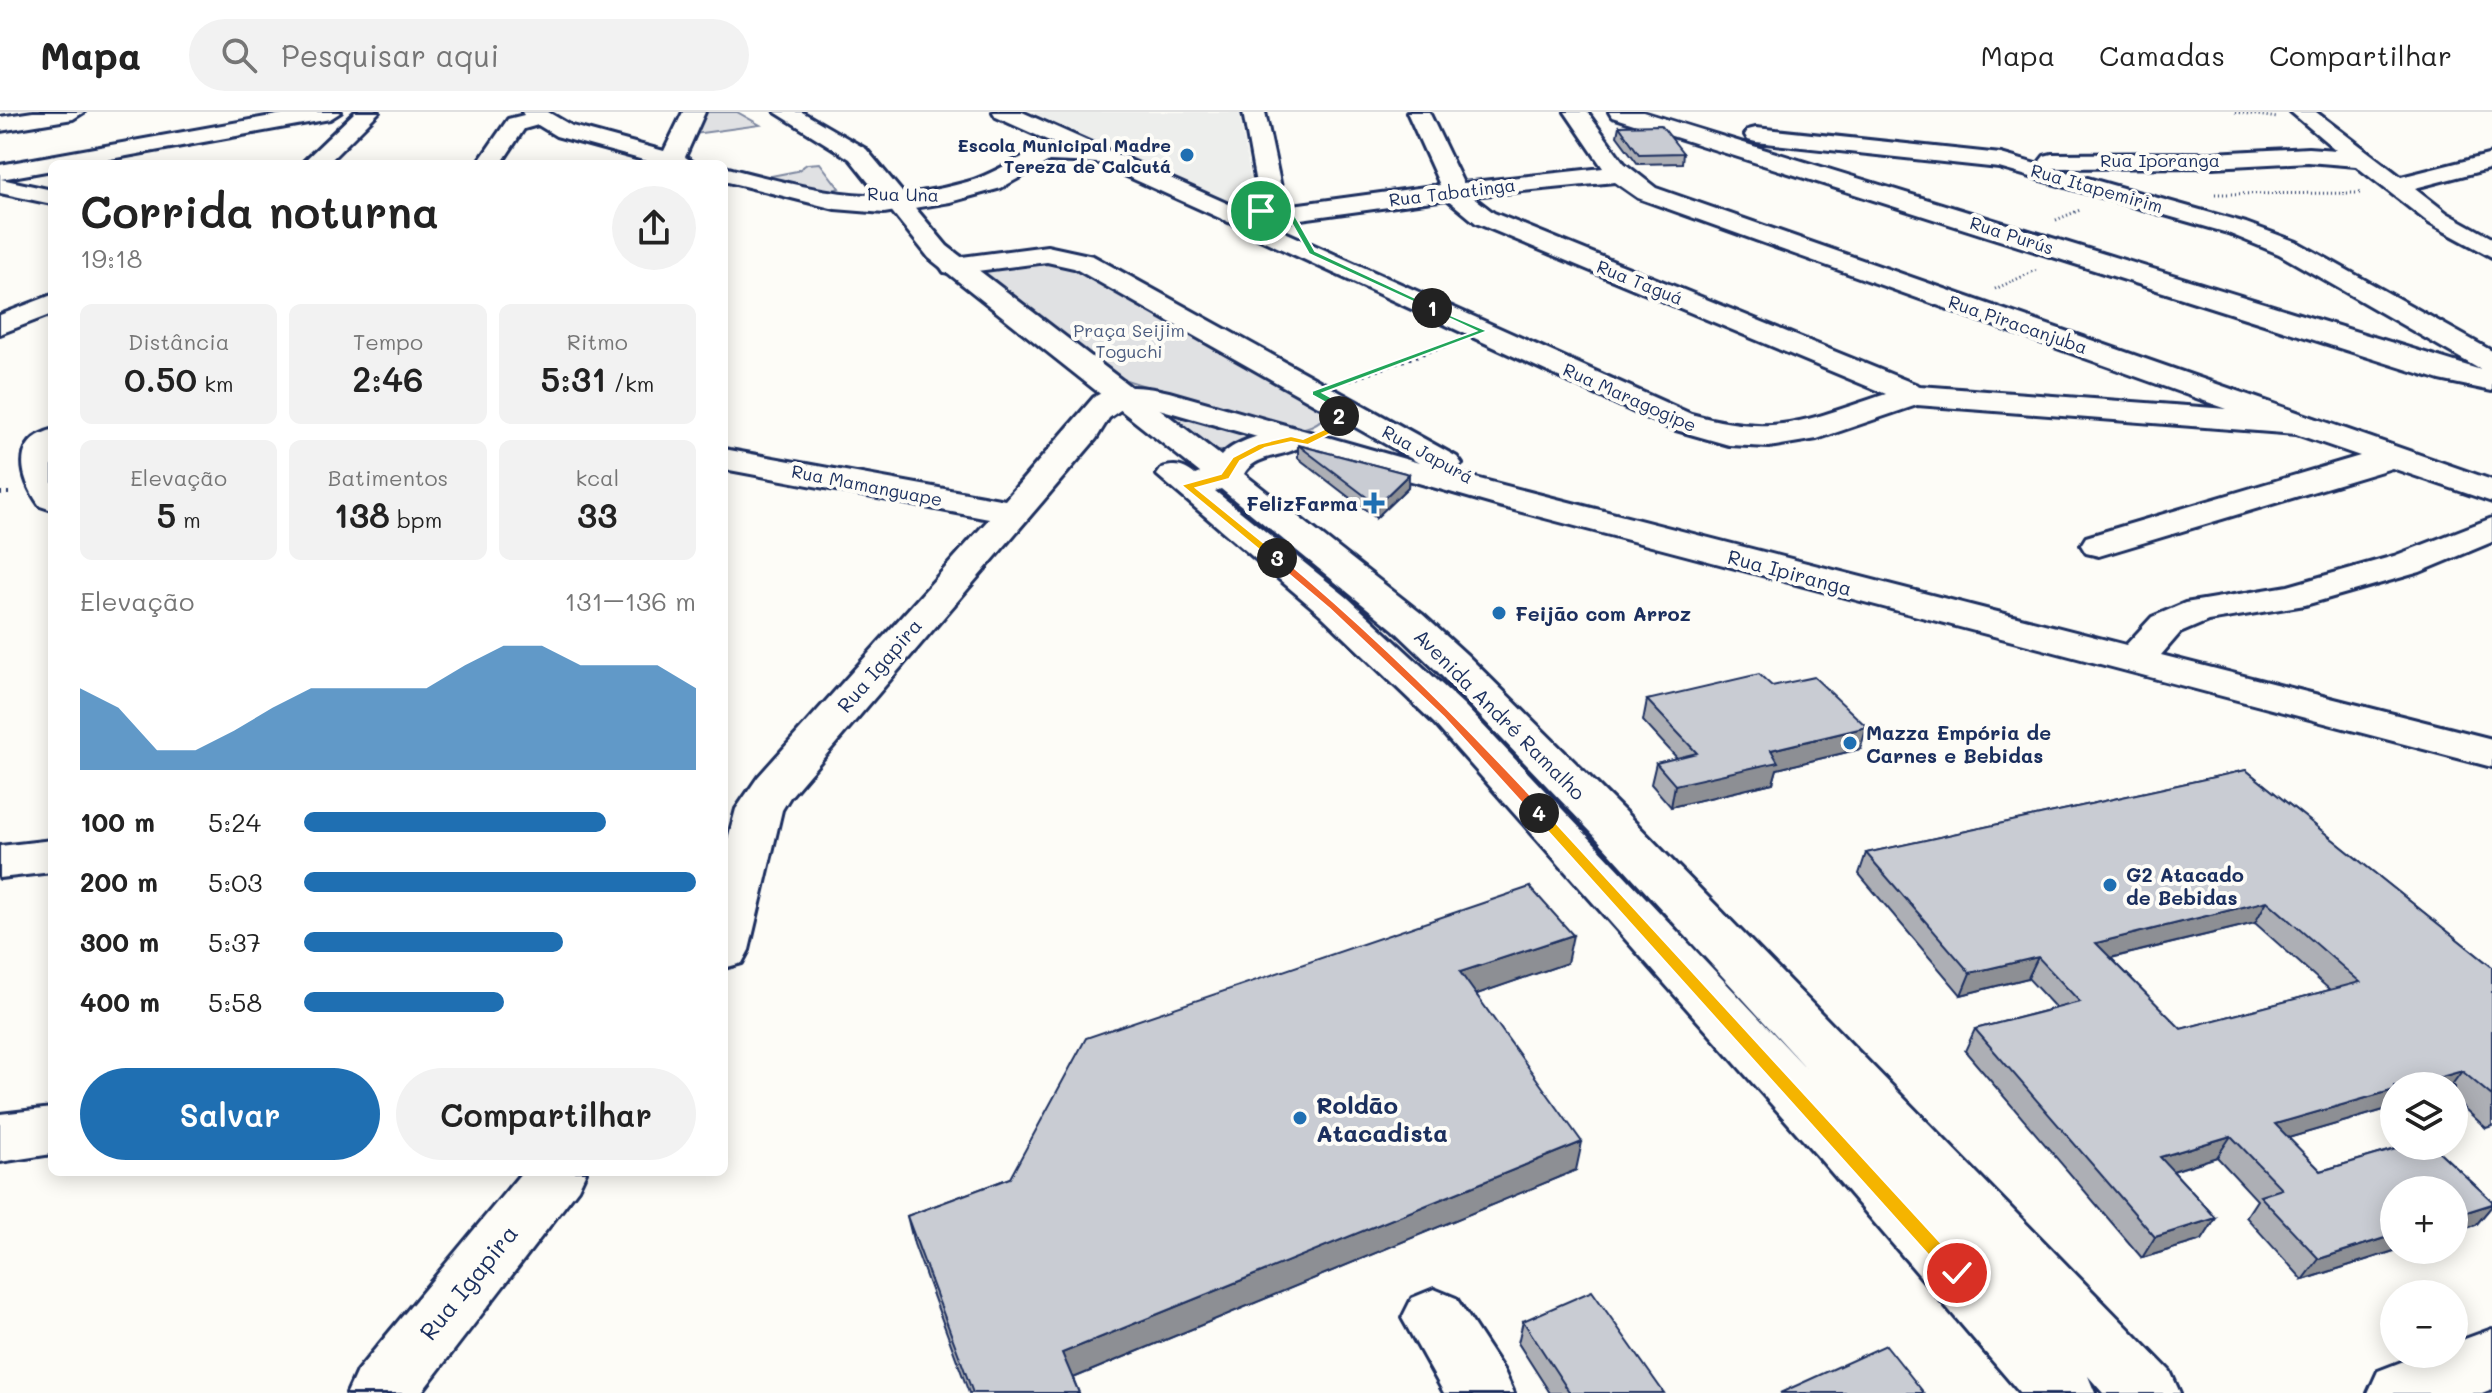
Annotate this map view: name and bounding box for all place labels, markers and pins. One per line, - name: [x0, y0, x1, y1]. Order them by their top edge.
- place label: Escola Municipal Madre Tereza de Calcutá: [957, 133, 1171, 178]
- marker: Escola Municipal Madre Tereza de Calcutá: [1178, 146, 1196, 164]
- pin: [1227, 177, 1295, 245]
- pin: 1: [1412, 288, 1452, 328]
- pin: 2: [1319, 396, 1359, 436]
- place label: FelizFarma: [1246, 490, 1358, 516]
- marker: FelizFarma: [1365, 494, 1383, 512]
- pin: 3: [1257, 538, 1297, 578]
- place label: Feijão com Arroz: [1515, 600, 1691, 626]
- marker: Feijão com Arroz: [1490, 604, 1508, 622]
- place label: Mazza Empória de Carnes e Bebidas: [1866, 719, 2051, 768]
- marker: Mazza Empória de Carnes e Bebidas: [1841, 734, 1859, 752]
- pin: 4: [1519, 793, 1559, 833]
- place label: G2 Atacado de Bebidas: [2126, 861, 2244, 910]
- marker: G2 Atacado de Bebidas: [2101, 876, 2119, 894]
- place label: Roldão Atacadista: [1316, 1089, 1448, 1148]
- marker: Roldão Atacadista: [1291, 1109, 1309, 1127]
- pin: [1923, 1239, 1991, 1307]

